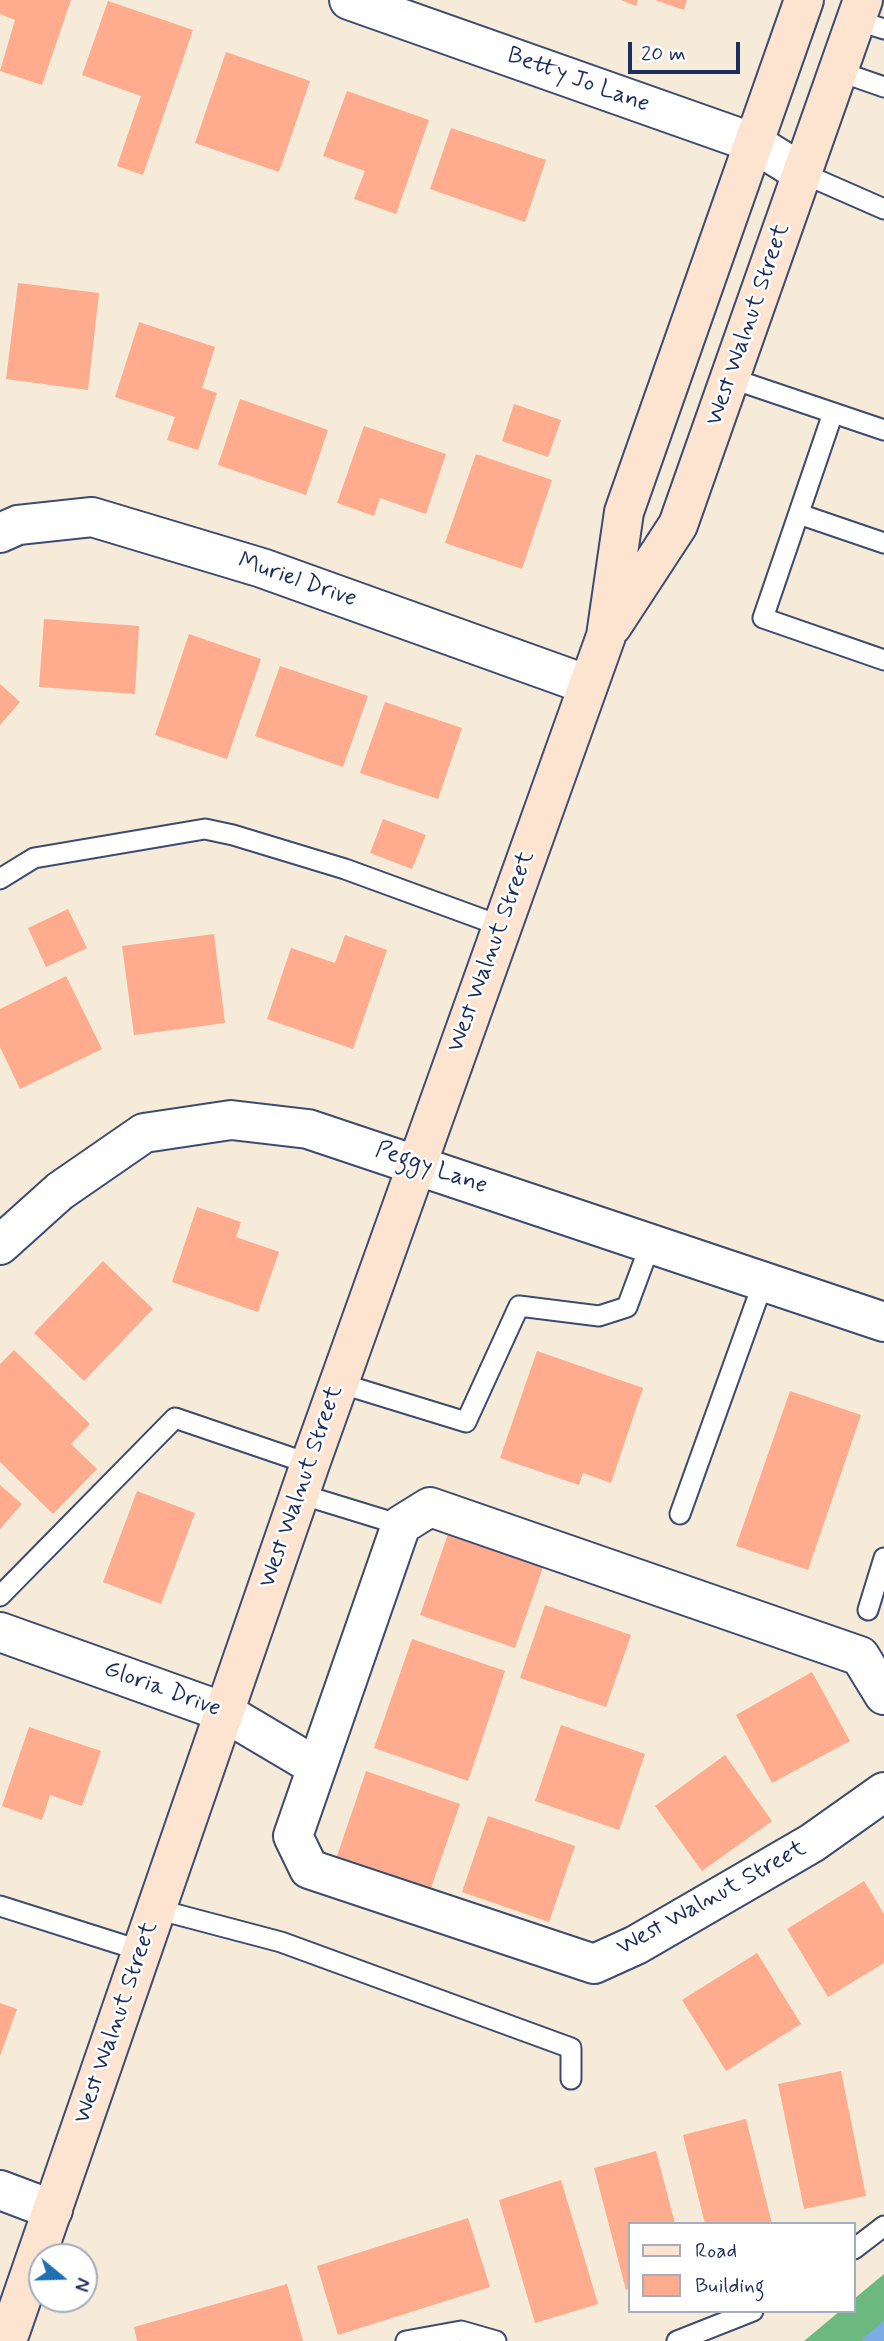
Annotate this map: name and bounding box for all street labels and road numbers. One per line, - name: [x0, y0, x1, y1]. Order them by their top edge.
- street label: Betty Jo Lane: [503, 42, 653, 120]
- street label: West Walnut Street: [701, 220, 797, 430]
- street label: Muriel Drive: [234, 547, 360, 615]
- street label: West Walnut Street: [442, 847, 542, 1057]
- street label: Peggy Lane: [371, 1136, 491, 1202]
- street label: West Walnut Street: [254, 1382, 350, 1592]
- street label: Gloria Drive: [100, 1656, 224, 1724]
- street label: West Walnut Street: [612, 1835, 812, 1963]
- street label: West Walnut Street: [69, 1918, 165, 2128]

